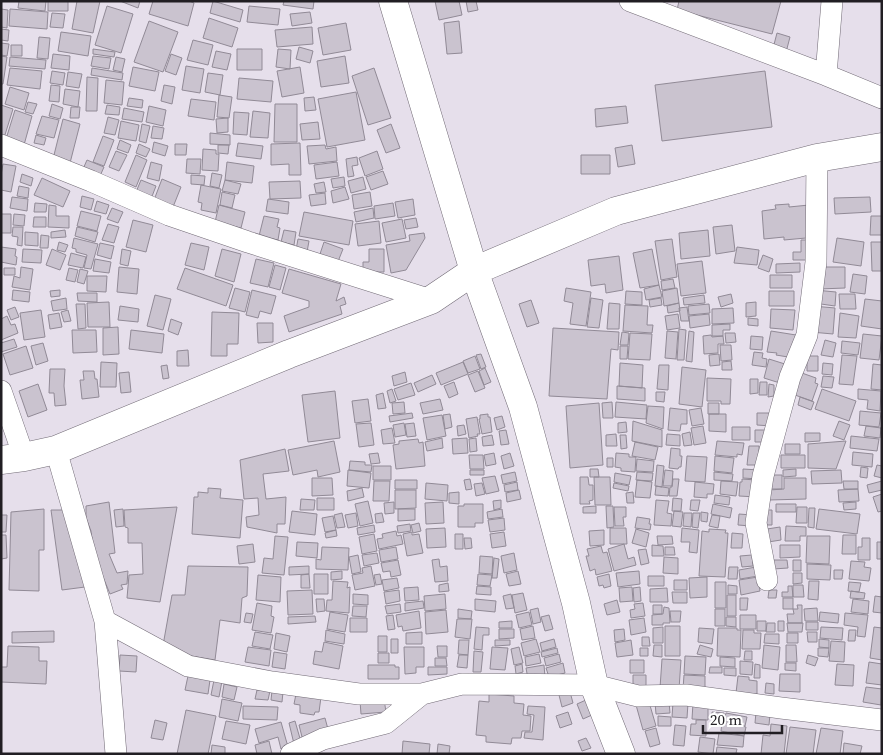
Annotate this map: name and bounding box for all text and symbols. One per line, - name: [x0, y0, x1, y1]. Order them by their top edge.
- scale bar: [703, 702, 782, 734]
- text: 20 m: [710, 709, 742, 730]

